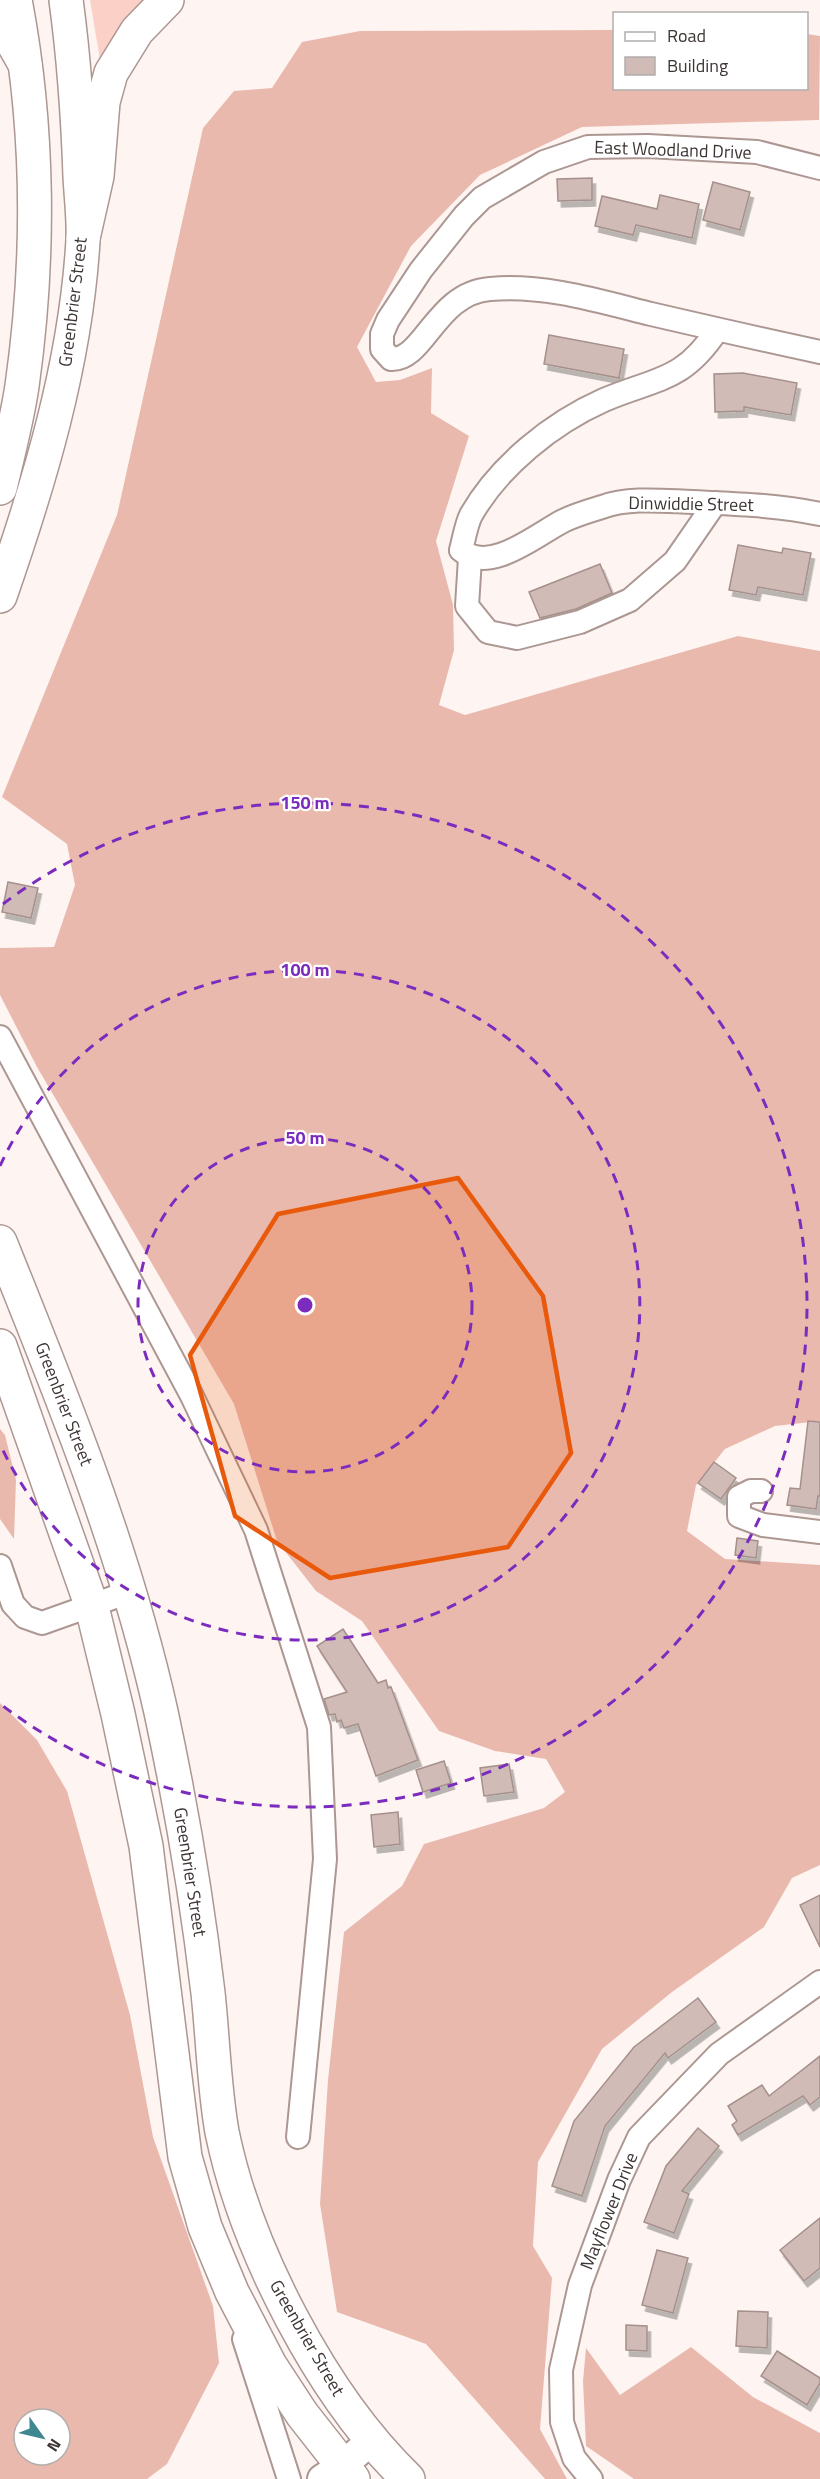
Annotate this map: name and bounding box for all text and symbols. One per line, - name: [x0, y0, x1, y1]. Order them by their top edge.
- legend: [613, 12, 808, 90]
- text: Road: [667, 22, 706, 49]
- text: Building: [667, 52, 728, 79]
- street label: East Woodland Drive: [594, 133, 752, 166]
- street label: Greenbrier Street: [51, 235, 94, 368]
- street label: Dinwiddie Street: [628, 489, 755, 518]
- text: 150 m: [280, 789, 330, 816]
- text: 100 m: [280, 956, 330, 983]
- text: 50 m: [285, 1124, 325, 1151]
- centre of rings: [295, 1295, 315, 1315]
- street label: Greenbrier Street: [29, 1338, 101, 1470]
- street label: Greenbrier Street: [167, 1805, 214, 1939]
- street label: Mayflower Drive: [573, 2148, 644, 2274]
- street label: Greenbrier Street: [263, 2275, 352, 2402]
- north arrow: [12, 2407, 72, 2467]
- text: N: [41, 2434, 67, 2457]

